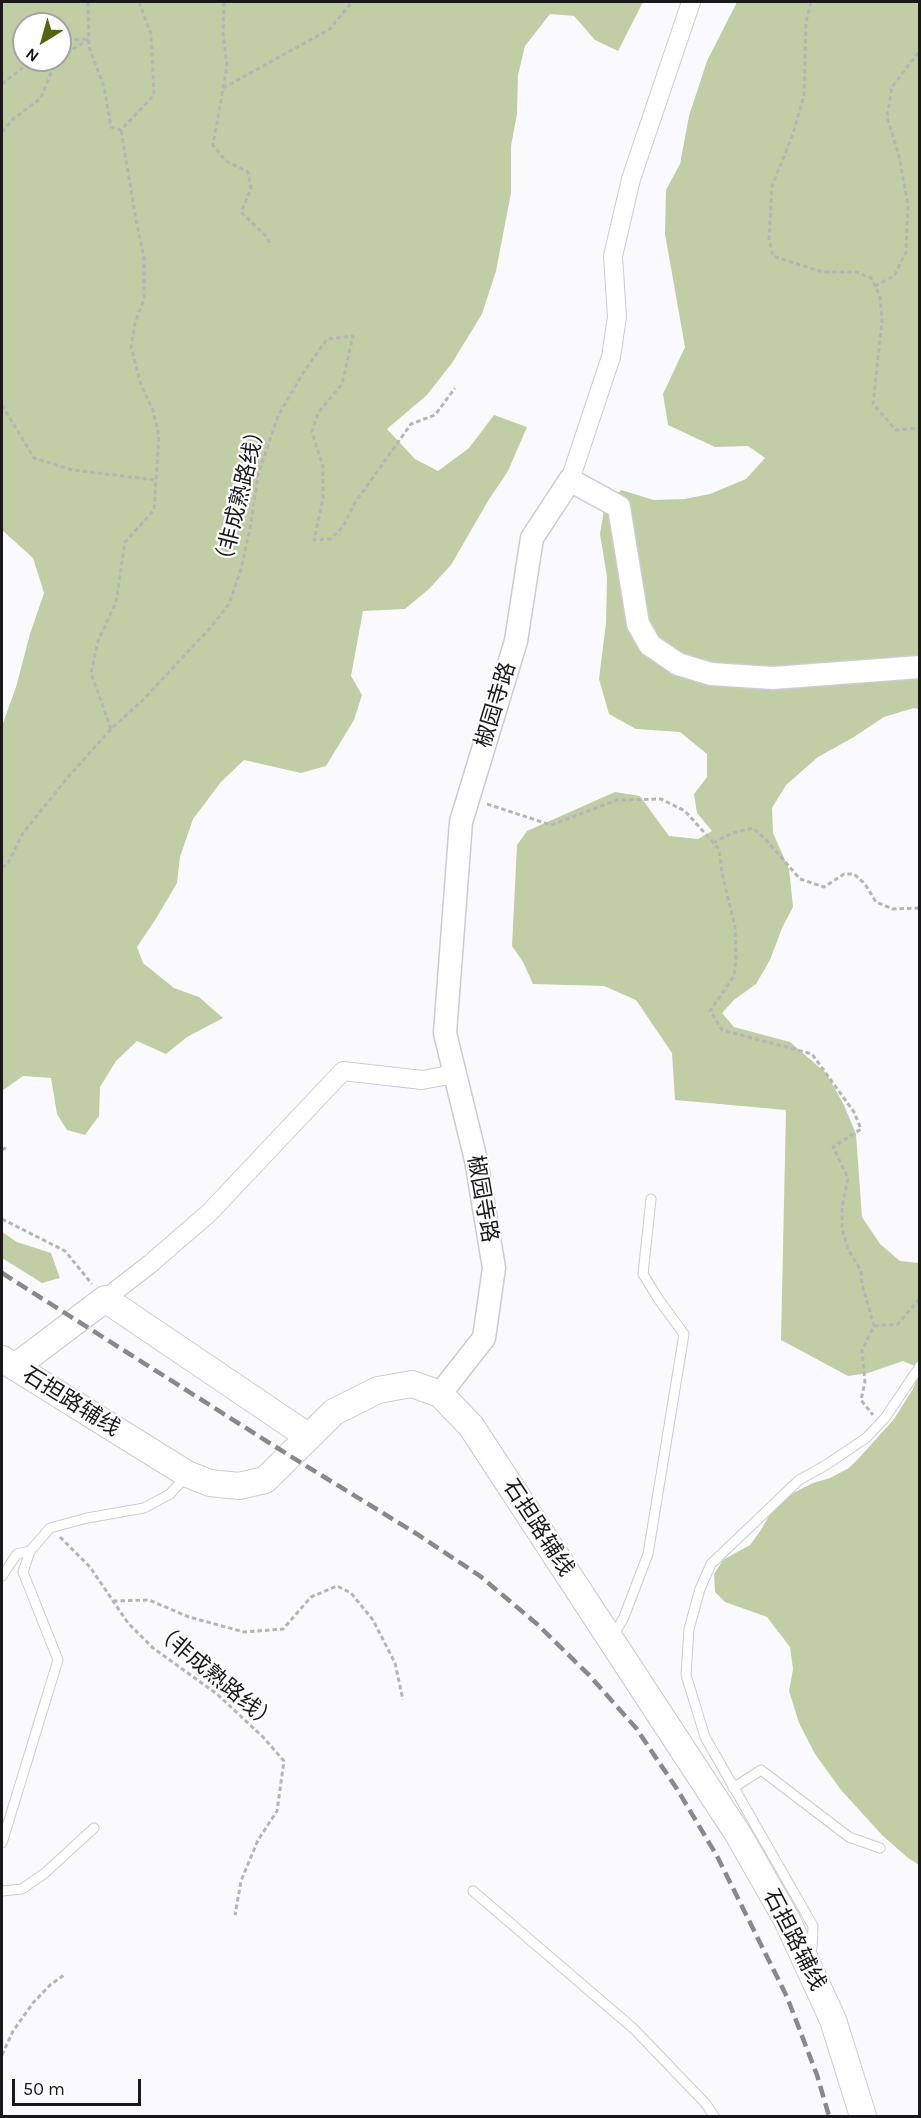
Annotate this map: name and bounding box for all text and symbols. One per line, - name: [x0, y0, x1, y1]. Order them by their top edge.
- north arrow: [12, 12, 72, 72]
- text: N: [22, 44, 42, 66]
- street label: （非成熟路线）: [210, 418, 272, 574]
- street label: 椒园寺路: [471, 659, 521, 751]
- street label: 椒园寺路: [461, 1153, 503, 1245]
- street label: 石担路辅线: [17, 1362, 125, 1442]
- street label: 石担路辅线: [497, 1475, 579, 1581]
- street label: （非成熟路线）: [148, 1617, 282, 1737]
- street label: 石担路辅线: [757, 1885, 831, 1995]
- scale bar: [15, 2067, 144, 2105]
- text: 50 m: [23, 2078, 65, 2100]

